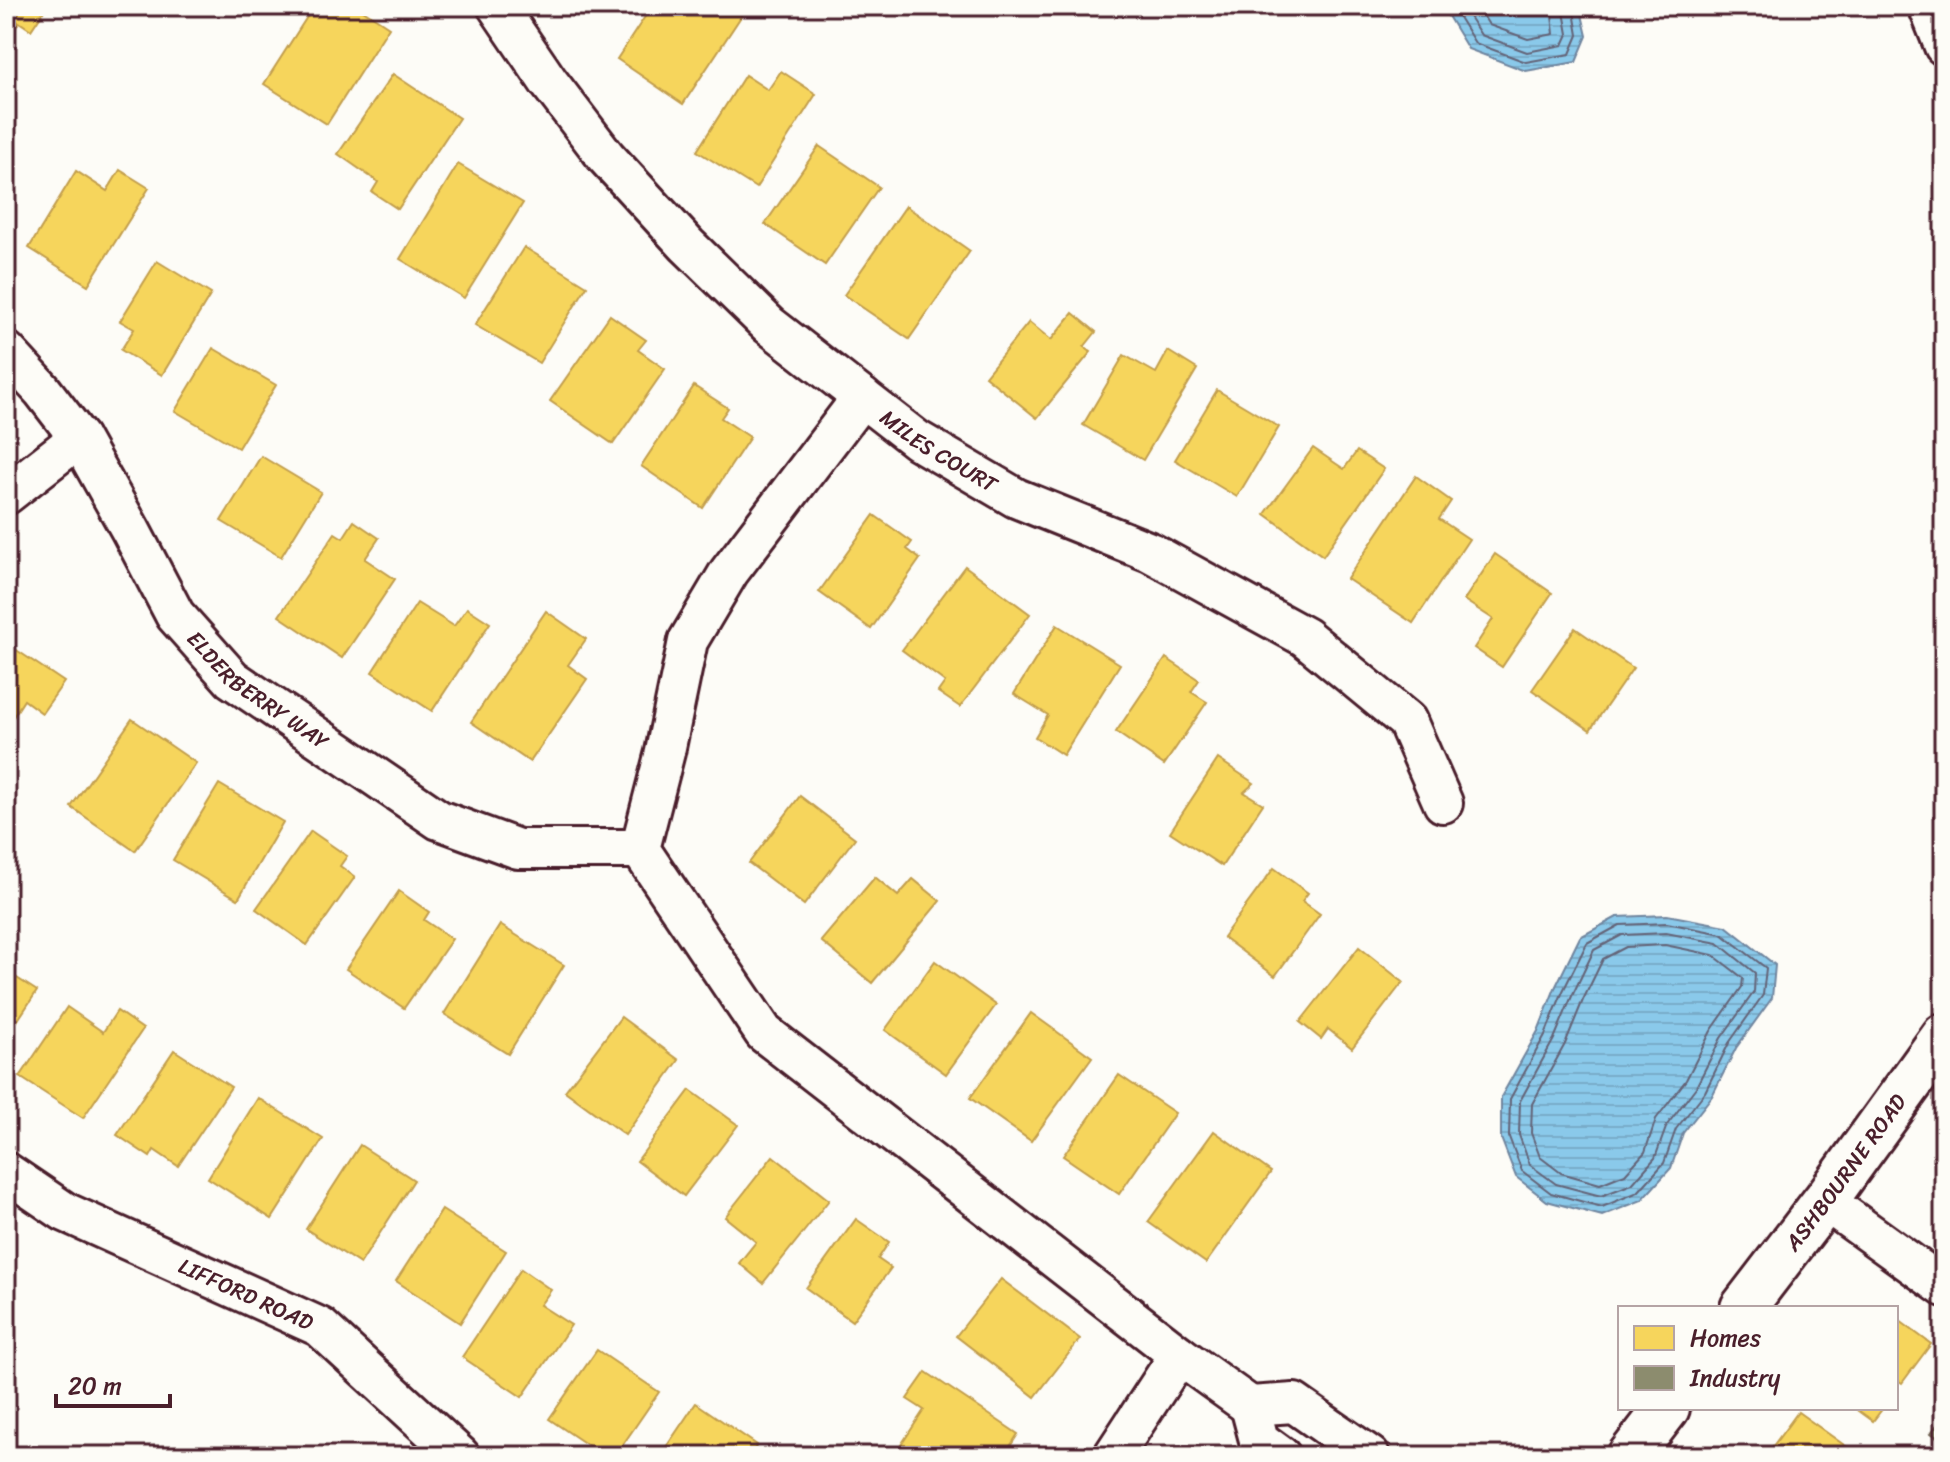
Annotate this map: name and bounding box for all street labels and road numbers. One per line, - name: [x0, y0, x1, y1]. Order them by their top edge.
- street label: MILES COURT: [871, 399, 1006, 504]
- street label: ELDERBERRY WAY: [177, 621, 338, 761]
- street label: ASHBOURNE ROAD: [1774, 1084, 1917, 1261]
- street label: LIFFORD ROAD: [172, 1247, 321, 1342]

